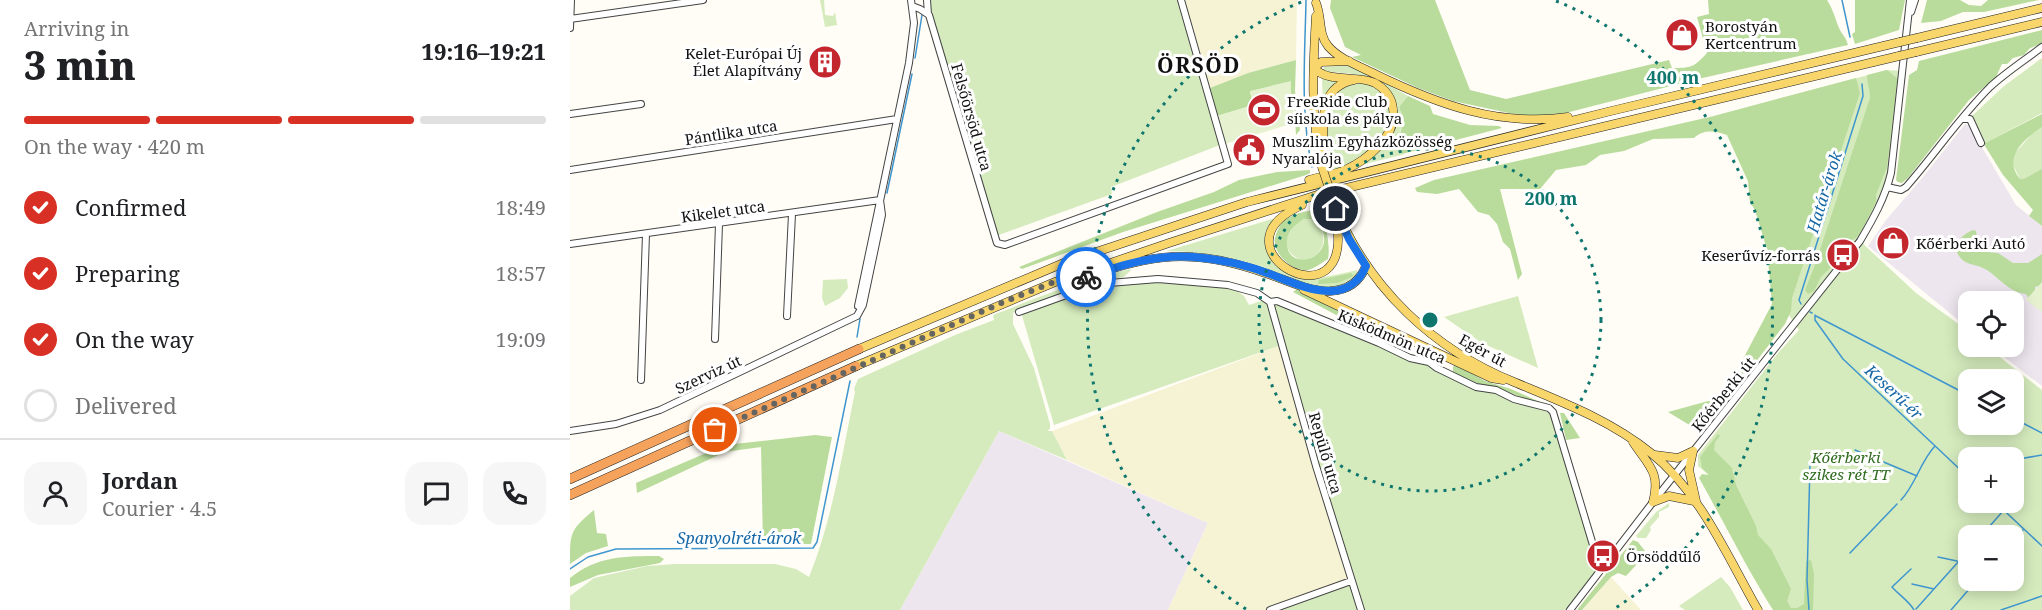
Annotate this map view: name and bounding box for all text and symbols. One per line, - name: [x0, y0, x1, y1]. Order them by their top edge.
- text: Arriving in: [24, 15, 129, 42]
- place label: Borostyán Kertcentrum: [1705, 16, 1797, 53]
- shop icon: Borostyán Kertcentrum: [1664, 17, 1700, 53]
- text: 19:16–19:21: [422, 36, 546, 66]
- text: 3 min: [24, 38, 136, 91]
- place label: Kelet-Európai Új Élet Alapítvány: [685, 43, 803, 80]
- building icon: Kelet-Európai Új Élet Alapítvány: [807, 44, 843, 80]
- district label: ÖRSÖD: [1157, 51, 1241, 79]
- street label: Felsőörsöd utca: [947, 61, 997, 173]
- text: 400 m: [1647, 65, 1700, 89]
- place label: FreeRide Club síiskola és pálya: [1287, 91, 1402, 128]
- sports icon: FreeRide Club síiskola és pálya: [1246, 92, 1282, 128]
- street label: Pántlika utca: [683, 115, 779, 149]
- place label: Muszlim Egyházközösség Nyaralója: [1272, 131, 1452, 168]
- public building icon: Muszlim Egyházközösség Nyaralója: [1231, 132, 1267, 168]
- text: On the way · 420 m: [24, 133, 205, 160]
- water label: Határ-árok: [1801, 148, 1847, 236]
- pin: [1310, 183, 1361, 234]
- text: 200 m: [1525, 186, 1578, 210]
- icon: check: [24, 191, 57, 224]
- text: Confirmed: [75, 192, 186, 222]
- icon: home: [1319, 192, 1352, 225]
- text: 18:49: [496, 194, 546, 221]
- street label: Kikelet utca: [680, 195, 766, 227]
- shop icon: Kőérberki Autó: [1875, 225, 1911, 261]
- place label: Kőérberki Autó: [1916, 233, 2025, 253]
- bus stop icon: Keserűvíz-forrás: [1825, 237, 1861, 273]
- place label: Keserűvíz-forrás: [1701, 245, 1820, 265]
- courier: [1056, 247, 1116, 307]
- icon: check: [24, 257, 57, 290]
- text: Preparing: [75, 258, 180, 288]
- text: 18:57: [496, 260, 546, 287]
- icon: bike: [1070, 261, 1103, 294]
- map controls: [1958, 291, 2024, 591]
- button: locate: [1958, 291, 2024, 357]
- street label: Kisködmön utca: [1335, 304, 1449, 368]
- centre of rings: [1420, 310, 1440, 330]
- icon: check: [24, 323, 57, 356]
- text: On the way: [75, 324, 194, 354]
- text: 19:09: [496, 326, 546, 353]
- street label: Egér út: [1456, 329, 1510, 371]
- street label: Szerviz út: [672, 350, 744, 398]
- street label: Kőérberki út: [1687, 353, 1759, 435]
- water label: Keserű-ér: [1860, 359, 1928, 425]
- button: layers: [1958, 369, 2024, 435]
- text: Delivered: [75, 390, 177, 420]
- pin: [689, 404, 740, 455]
- street label: Repülő utca: [1305, 410, 1347, 496]
- icon: bag: [698, 413, 731, 446]
- park label: Kőérberki szikes rét TT: [1802, 447, 1892, 484]
- button: +: [1958, 447, 2024, 513]
- button: person: [24, 462, 87, 525]
- button: chat: [405, 462, 468, 525]
- button: phone: [483, 462, 546, 525]
- text: Jordan: [102, 465, 178, 495]
- text: Courier · 4.5: [102, 495, 217, 522]
- button: −: [1958, 525, 2024, 591]
- water label: Spanyolréti-árok: [677, 527, 802, 549]
- bus stop icon: Örsöddűlő: [1585, 538, 1621, 574]
- place label: Örsöddűlő: [1626, 546, 1701, 566]

